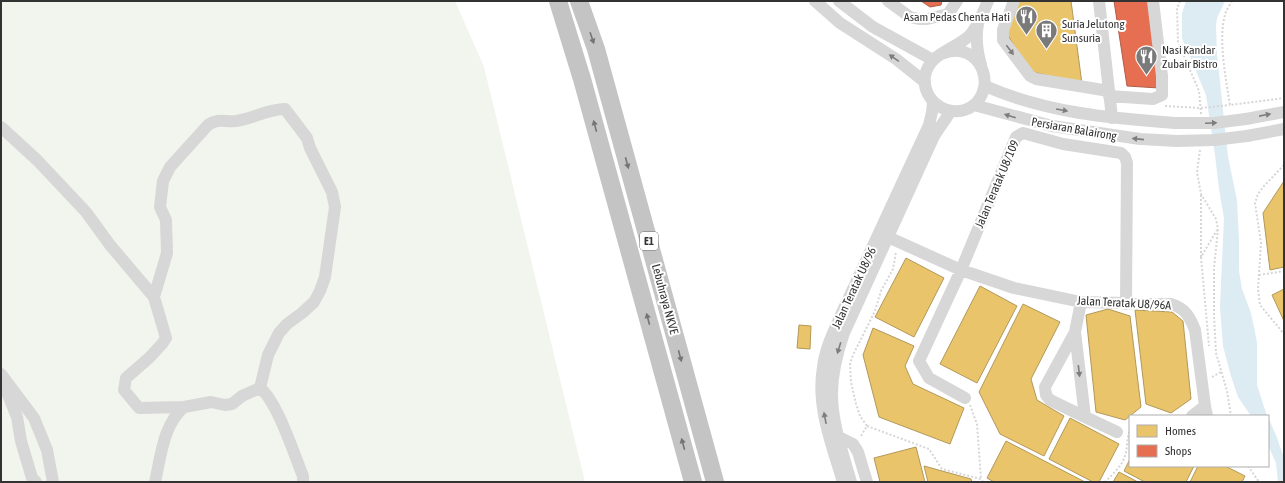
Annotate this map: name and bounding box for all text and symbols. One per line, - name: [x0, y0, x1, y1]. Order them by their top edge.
- restaurant icon: Asam Pedas Chenta Hati: [1013, 4, 1039, 37]
- place label: Asam Pedas Chenta Hati: [904, 10, 1010, 24]
- place label: Suria Jelutong Sunsuria: [1062, 17, 1125, 45]
- building icon: Suria Jelutong Sunsuria: [1034, 18, 1060, 51]
- one-way arrow: [589, 32, 595, 44]
- place label: Nasi Kandar Zubair Bistro: [1162, 43, 1218, 71]
- one-way arrow: [1006, 44, 1014, 55]
- restaurant icon: Nasi Kandar Zubair Bistro: [1134, 44, 1160, 77]
- one-way arrow: [889, 54, 899, 62]
- one-way arrow: [1056, 107, 1068, 113]
- one-way arrow: [1259, 112, 1271, 118]
- one-way arrow: [1004, 113, 1016, 119]
- street label: Persiaran Balairong: [1030, 115, 1119, 144]
- one-way arrow: [1205, 119, 1217, 126]
- one-way arrow: [592, 120, 598, 132]
- one-way arrow: [1132, 136, 1144, 142]
- street label: Jalan Teratak U8/109: [972, 138, 1022, 230]
- one-way arrow: [624, 157, 630, 169]
- road number: E1: [640, 232, 658, 250]
- street label: Jalan Teratak U8/96: [829, 245, 879, 331]
- street label: Lebuhraya NKVE: [649, 262, 681, 336]
- street label: Jalan Teratak U8/96A: [1076, 294, 1172, 312]
- one-way arrow: [645, 313, 651, 325]
- one-way arrow: [836, 343, 842, 355]
- one-way arrow: [677, 350, 683, 362]
- one-way arrow: [1076, 365, 1082, 377]
- one-way arrow: [821, 411, 827, 424]
- legend: [1129, 415, 1269, 467]
- text: Homes: [1165, 424, 1196, 438]
- one-way arrow: [679, 438, 685, 451]
- text: Shops: [1165, 444, 1191, 458]

